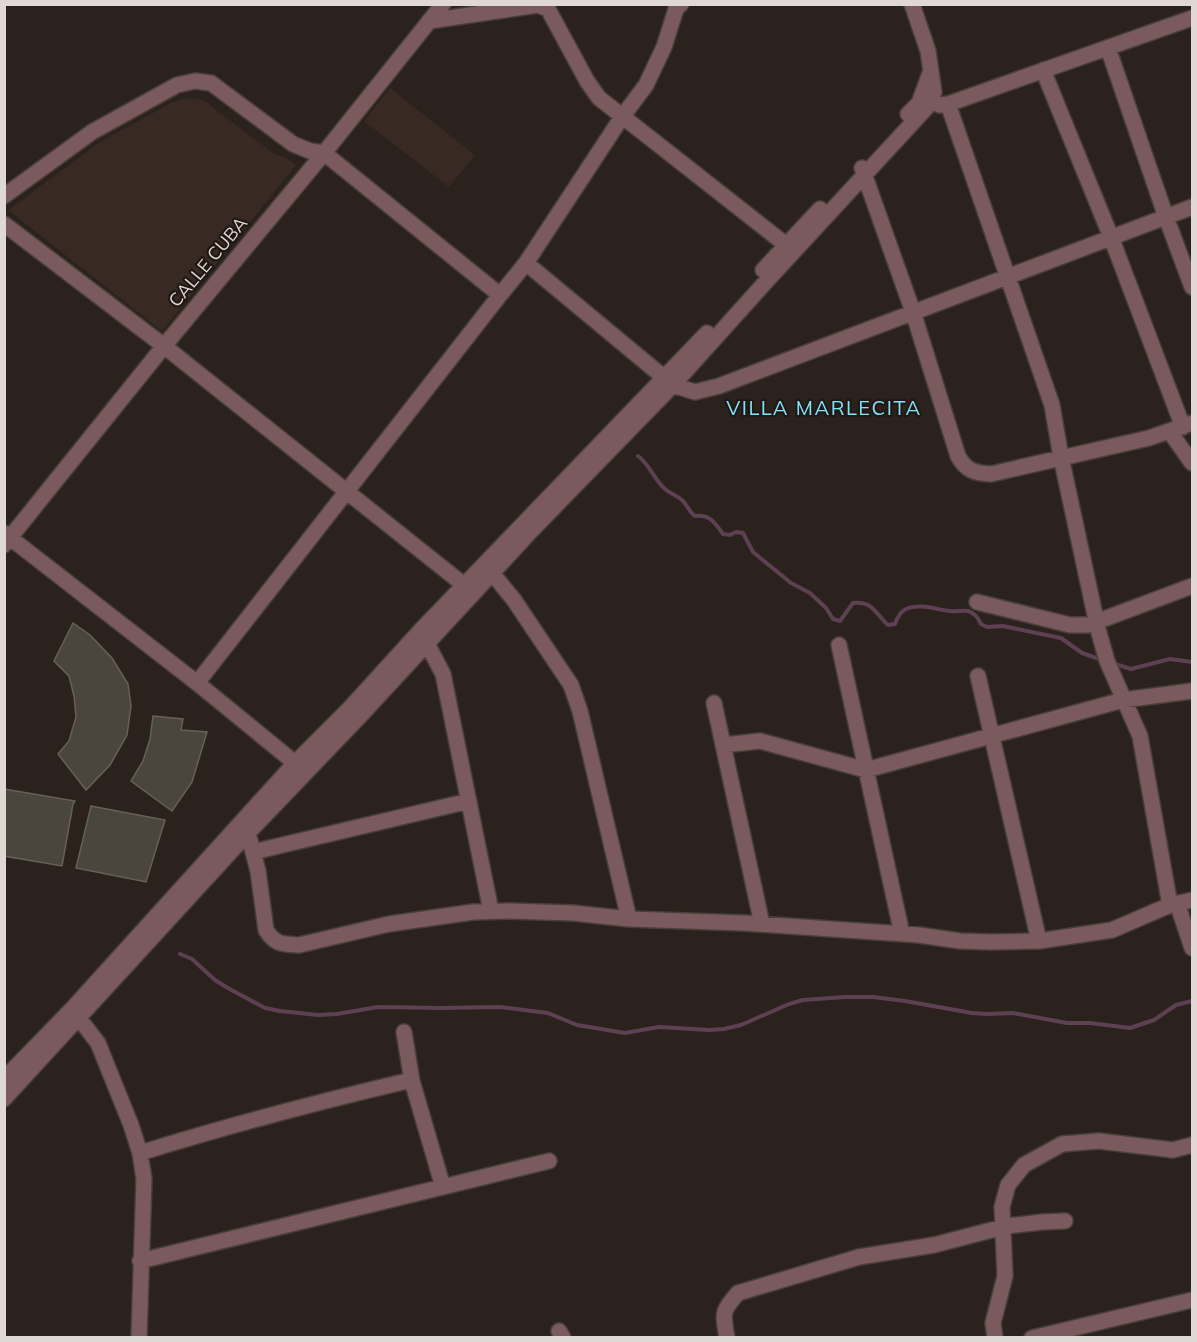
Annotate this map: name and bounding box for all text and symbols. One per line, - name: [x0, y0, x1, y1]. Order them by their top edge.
- street label: CALLE CUBA: [163, 212, 252, 312]
- district label: VILLA MARLECITA: [726, 395, 922, 420]

